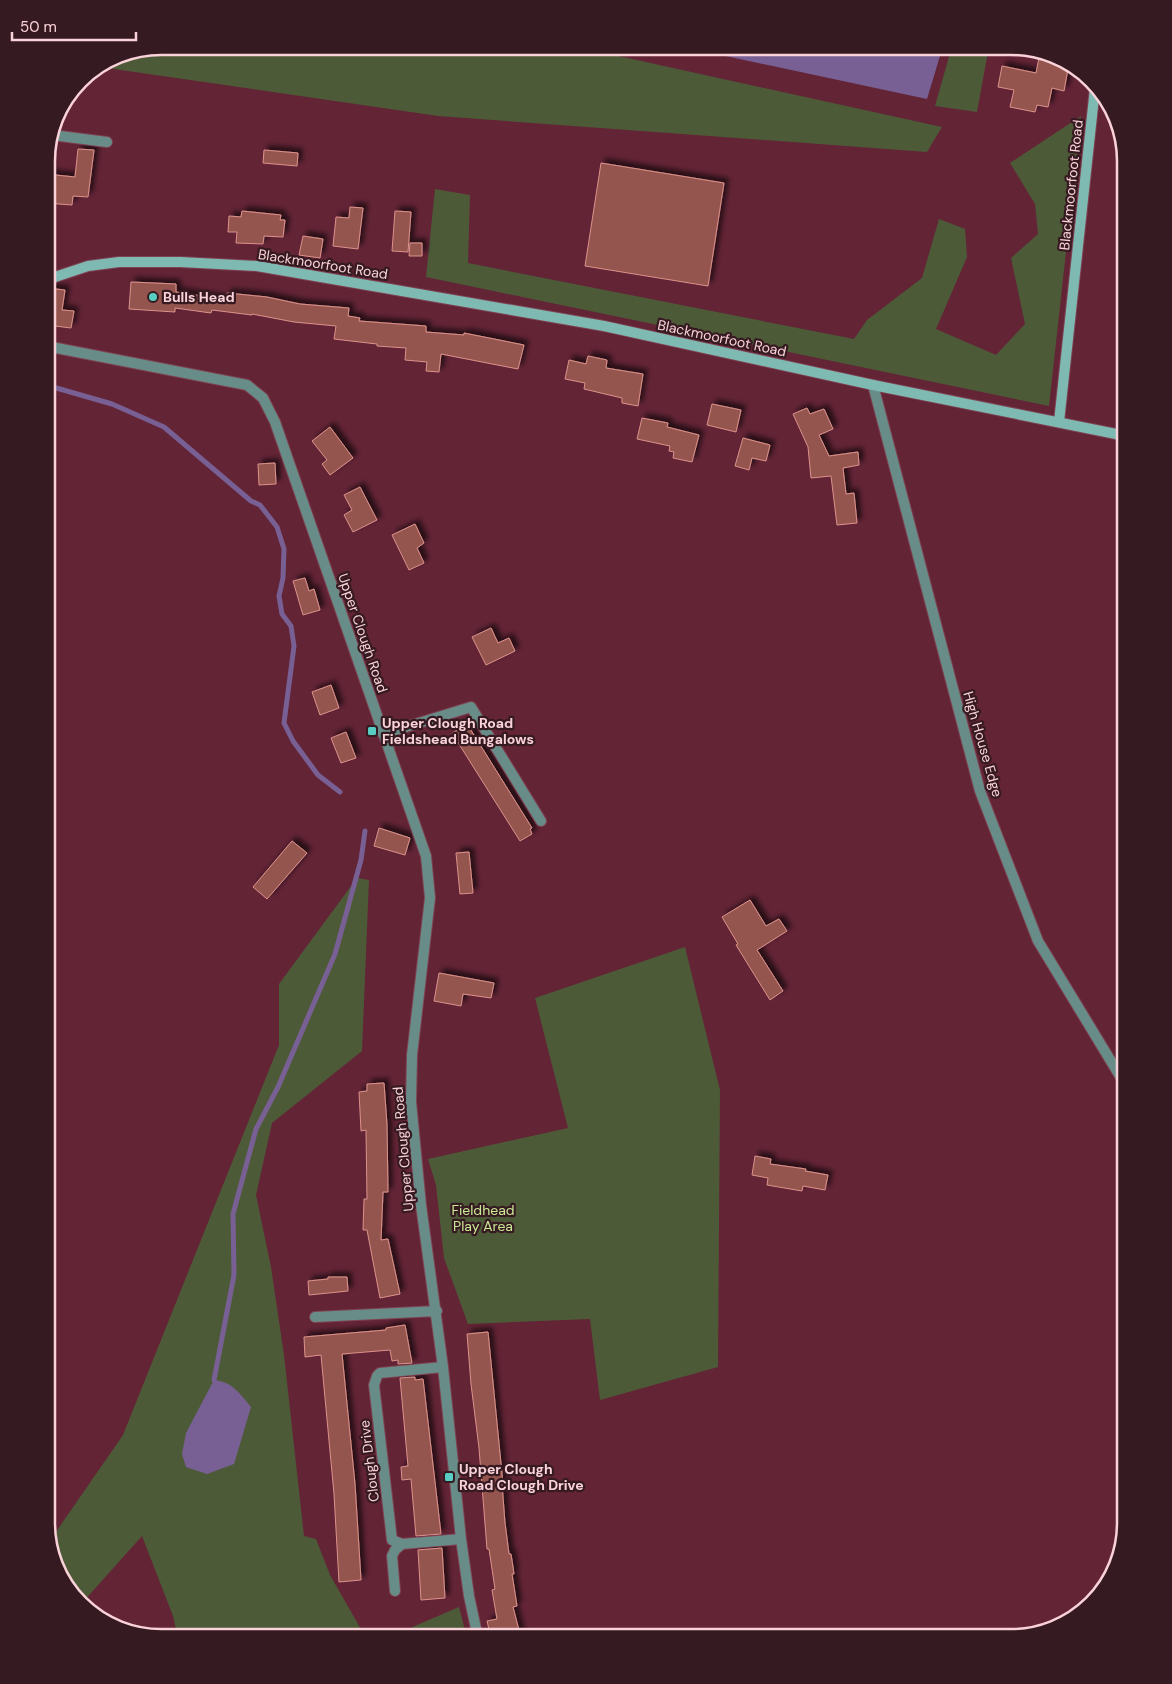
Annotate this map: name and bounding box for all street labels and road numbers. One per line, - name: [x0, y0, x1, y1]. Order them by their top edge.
- street label: Blackmoorfoot Road: [1055, 119, 1087, 251]
- street label: Blackmoorfoot Road: [257, 245, 389, 283]
- street label: Blackmoorfoot Road: [656, 316, 788, 360]
- street label: Upper Clough Road: [334, 571, 392, 695]
- street label: High House Edge: [959, 689, 1007, 799]
- street label: Upper Clough Road: [389, 1086, 417, 1212]
- street label: Clough Drive: [355, 1419, 383, 1503]

